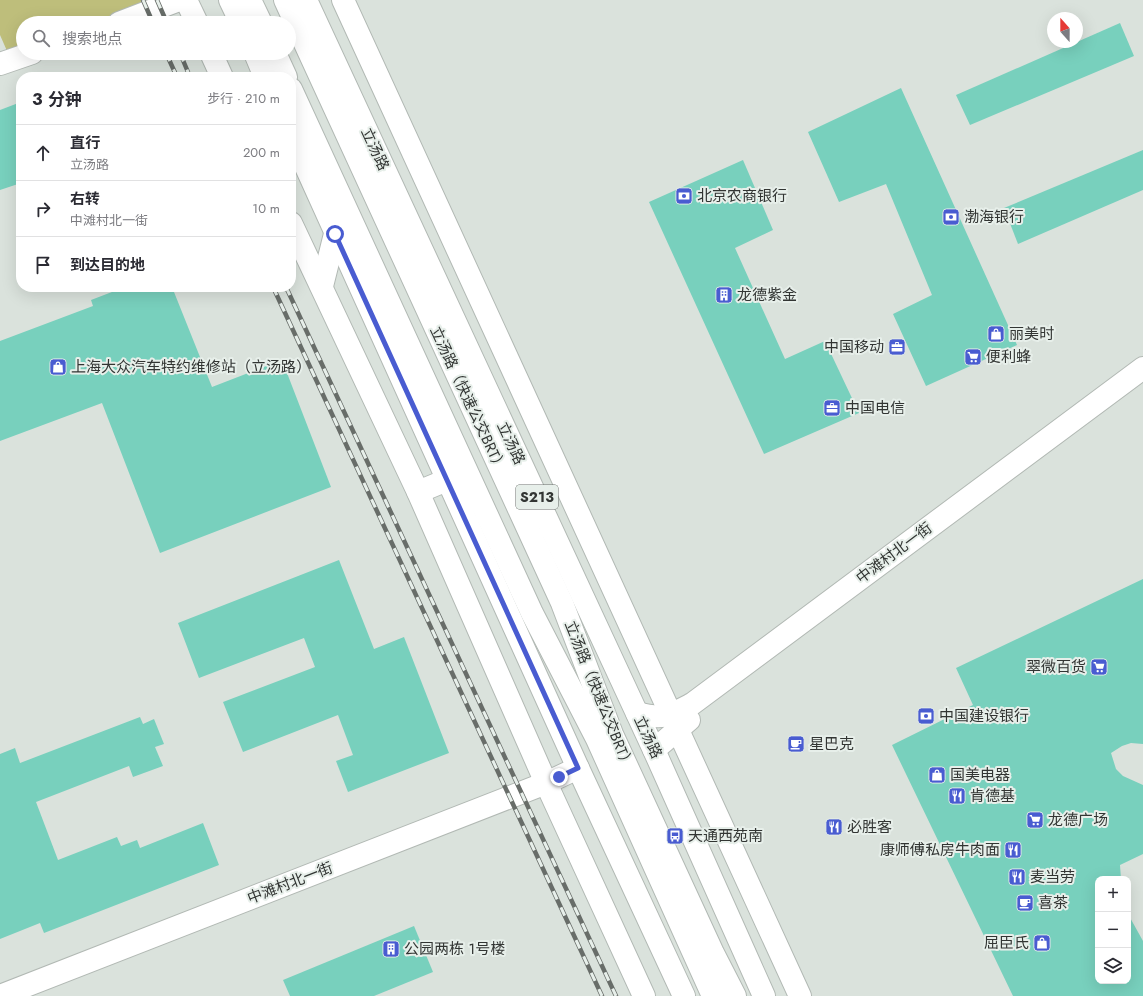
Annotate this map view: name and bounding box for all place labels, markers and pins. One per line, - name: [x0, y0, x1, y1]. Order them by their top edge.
- place label: 北京农商银行: [697, 185, 787, 207]
- bank icon: 北京农商银行: [674, 186, 694, 206]
- place label: 渤海银行: [964, 206, 1024, 228]
- bank icon: 渤海银行: [941, 207, 961, 227]
- place label: 龙德紫金: [737, 284, 797, 306]
- building icon: 龙德紫金: [714, 285, 734, 305]
- place label: 丽美时: [1009, 323, 1054, 345]
- shop icon: 丽美时: [986, 324, 1006, 344]
- place label: 中国移动: [824, 336, 884, 358]
- office icon: 中国移动: [887, 337, 907, 357]
- place label: 便利蜂: [986, 346, 1031, 368]
- supermarket icon: 便利蜂: [963, 347, 983, 367]
- place label: 上海大众汽车特约维修站（立汤路）: [71, 356, 311, 378]
- shop icon: 上海大众汽车特约维修站（立汤路）: [48, 357, 68, 377]
- place label: 中国电信: [845, 397, 905, 419]
- office icon: 中国电信: [822, 398, 842, 418]
- place label: 翠微百货: [1026, 656, 1086, 678]
- supermarket icon: 翠微百货: [1089, 657, 1109, 677]
- place label: 中国建设银行: [939, 705, 1029, 727]
- bank icon: 中国建设银行: [916, 706, 936, 726]
- place label: 星巴克: [809, 733, 854, 755]
- cafe icon: 星巴克: [786, 734, 806, 754]
- place label: 国美电器: [950, 764, 1010, 786]
- shop icon: 国美电器: [927, 765, 947, 785]
- place label: 肯德基: [970, 785, 1015, 807]
- restaurant icon: 肯德基: [947, 786, 967, 806]
- place label: 龙德广场: [1048, 809, 1108, 831]
- supermarket icon: 龙德广场: [1025, 810, 1045, 830]
- place label: 必胜客: [847, 816, 892, 838]
- restaurant icon: 必胜客: [824, 817, 844, 837]
- place label: 天通西苑南: [688, 825, 763, 847]
- bus stop icon: 天通西苑南: [665, 826, 685, 846]
- place label: 康师傅私房牛肉面: [880, 839, 1000, 861]
- restaurant icon: 康师傅私房牛肉面: [1003, 840, 1023, 860]
- place label: 麦当劳: [1030, 866, 1075, 888]
- restaurant icon: 麦当劳: [1007, 867, 1027, 887]
- place label: 喜茶: [1038, 892, 1068, 914]
- cafe icon: 喜茶: [1015, 893, 1035, 913]
- place label: 屈臣氏: [984, 932, 1029, 954]
- shop icon: 屈臣氏: [1032, 933, 1052, 953]
- place label: 公园两栋 1号楼: [404, 938, 505, 960]
- building icon: 公园两栋 1号楼: [381, 939, 401, 959]

